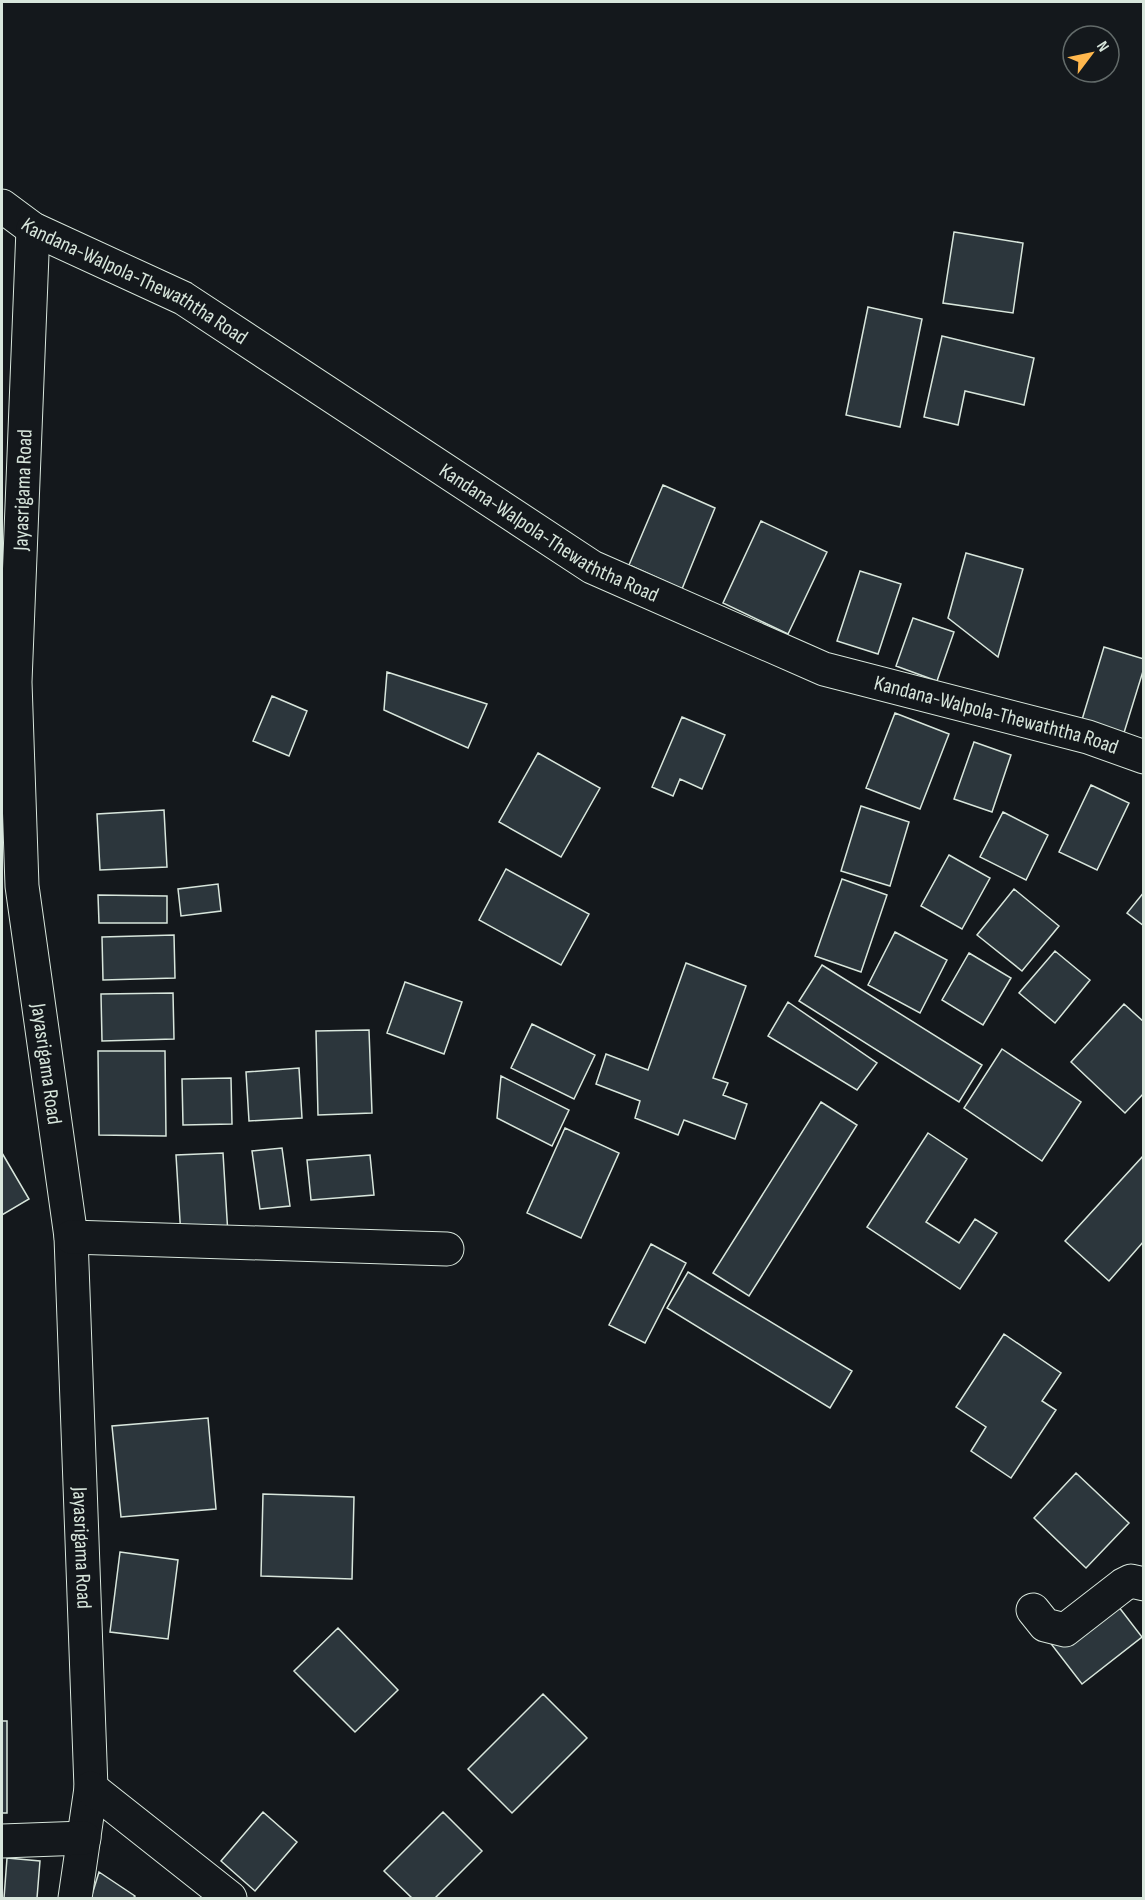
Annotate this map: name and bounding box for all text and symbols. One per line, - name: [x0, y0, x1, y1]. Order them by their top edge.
- north arrow: [1061, 24, 1121, 84]
- text: N: [1092, 38, 1113, 56]
- street label: Kandana-Walpola-Thewaththa Road: [16, 212, 253, 350]
- street label: Jayasrigama Road: [8, 429, 38, 552]
- street label: Kandana-Walpola-Thewaththa Road: [435, 458, 663, 607]
- street label: Kandana-Walpola-Thewaththa Road: [872, 670, 1122, 759]
- street label: Jayasrigama Road: [26, 1001, 68, 1126]
- street label: Jayasrigama Road: [68, 1486, 97, 1609]

